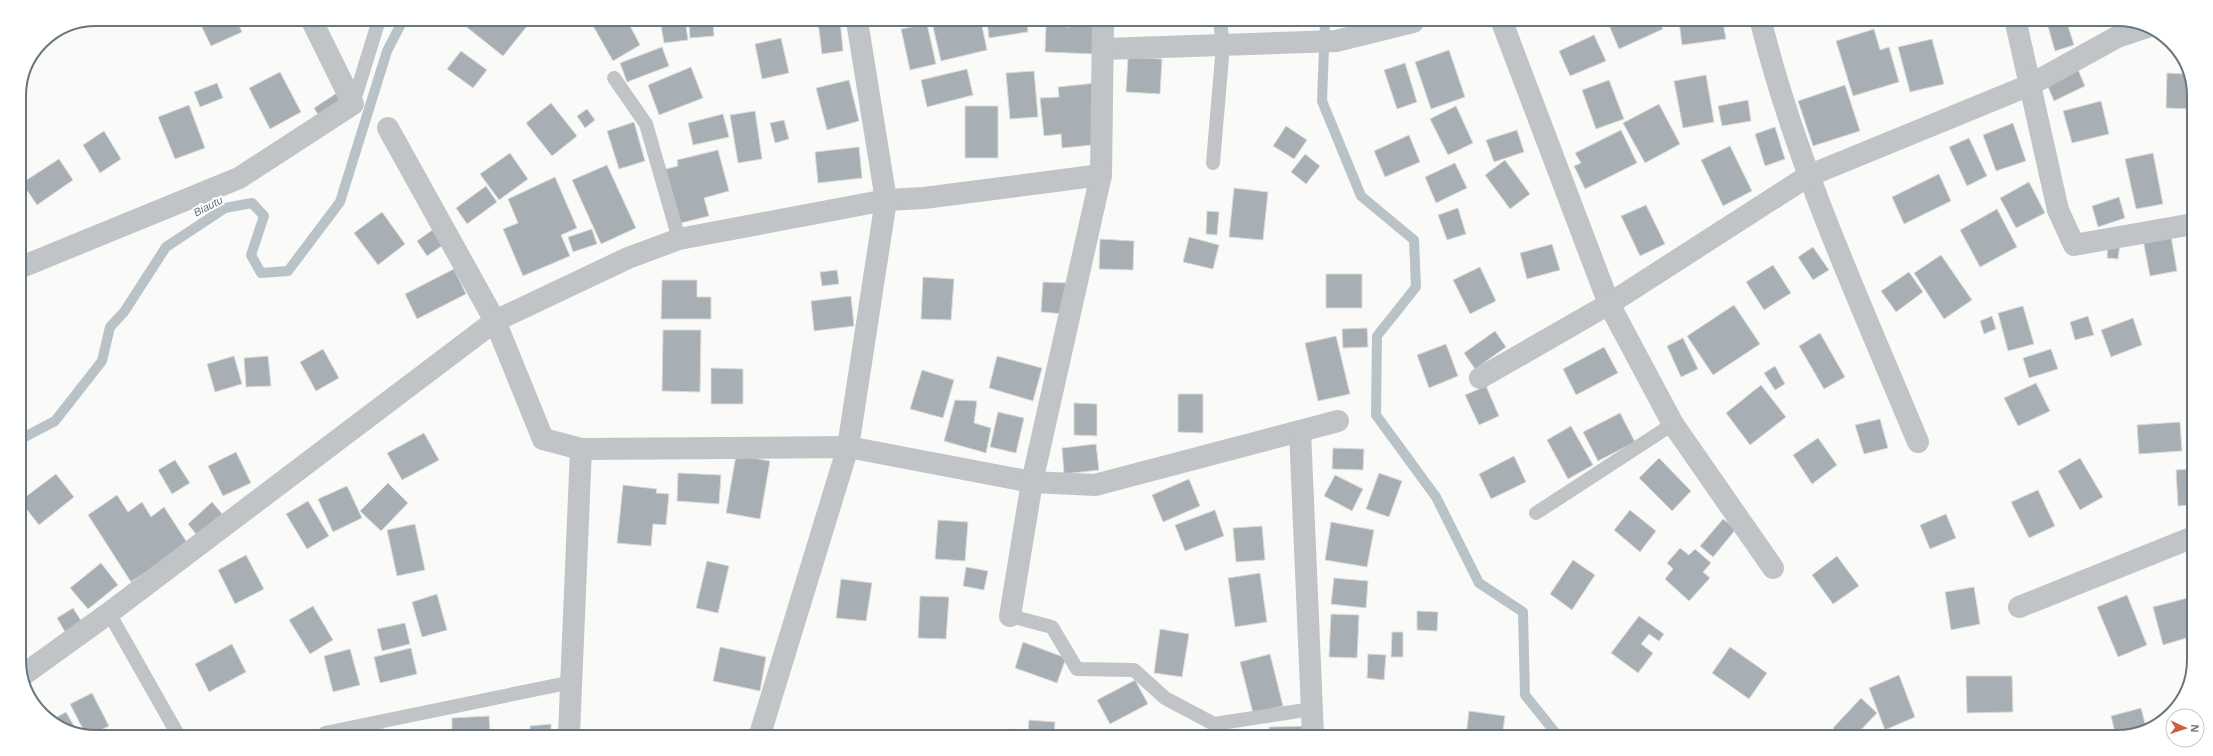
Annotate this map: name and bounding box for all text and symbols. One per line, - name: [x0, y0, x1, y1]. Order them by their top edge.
- water label: Biautu: [191, 194, 225, 218]
- north arrow: [2165, 708, 2205, 748]
- text: N: [2189, 724, 2201, 733]

